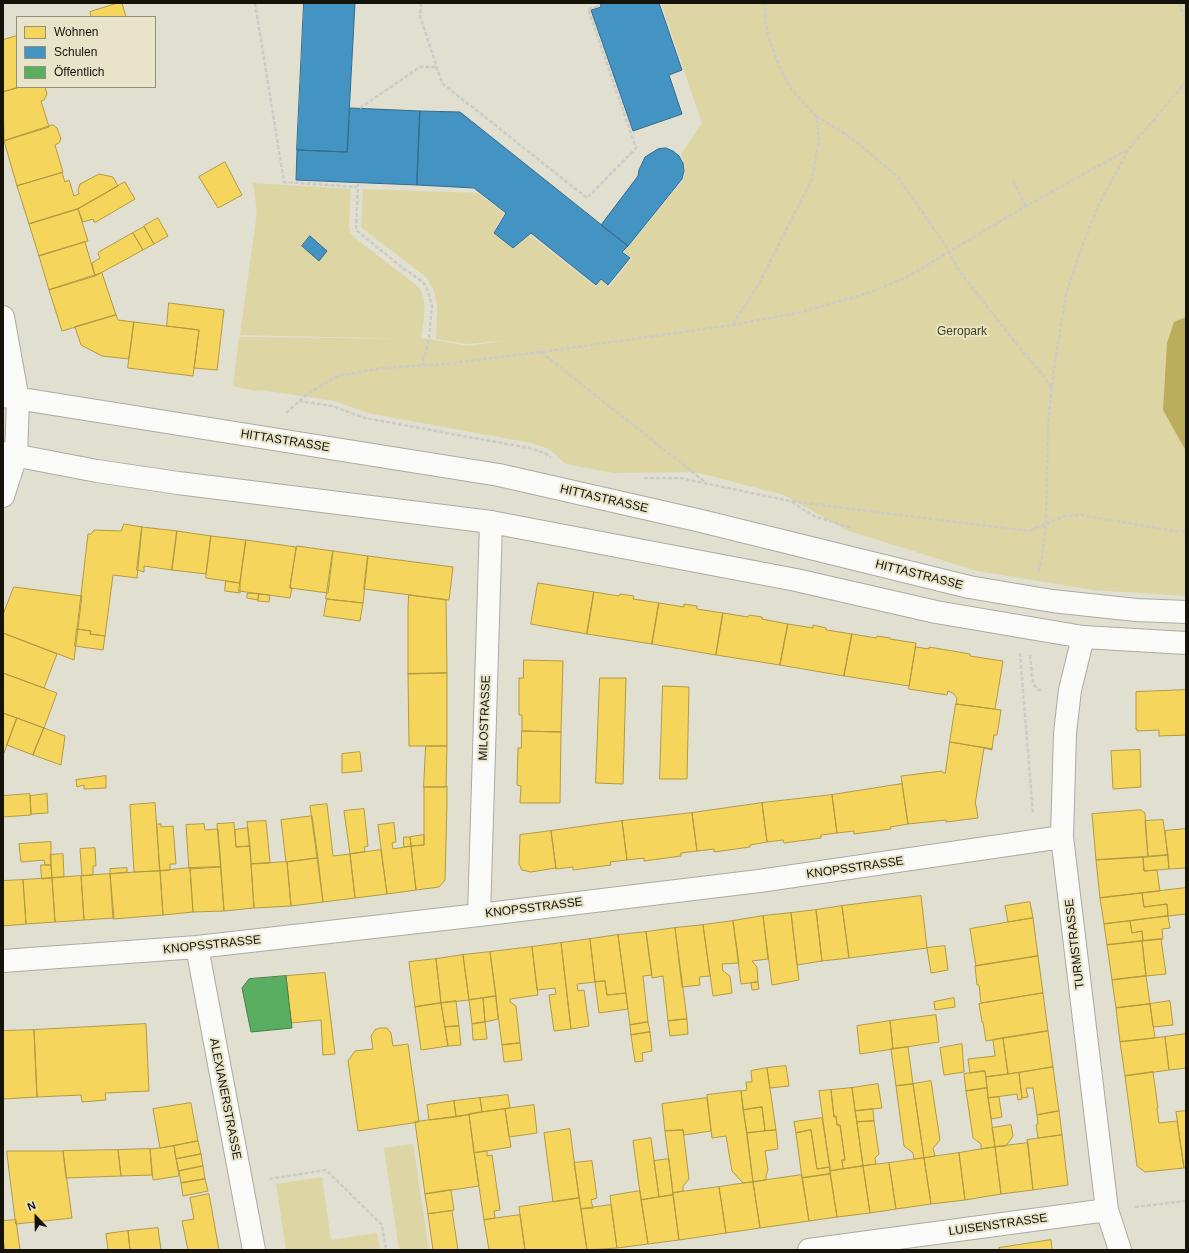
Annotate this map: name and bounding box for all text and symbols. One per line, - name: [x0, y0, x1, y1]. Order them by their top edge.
- legend: [16, 16, 156, 88]
- text: Wohnen: [54, 25, 98, 39]
- text: Schulen: [54, 45, 97, 59]
- text: Öffentlich: [54, 65, 104, 79]
- park label: Geropark: [937, 325, 987, 339]
- street label: HITTASTRASSE: [240, 427, 330, 455]
- street label: HITTASTRASSE: [559, 482, 649, 516]
- street label: HITTASTRASSE: [874, 557, 964, 593]
- street label: MILOSTRASSE: [476, 675, 494, 761]
- street label: KNOPSSTRASSE: [805, 854, 905, 882]
- street label: KNOPSSTRASSE: [484, 895, 584, 921]
- street label: TURMSTRASSE: [1062, 898, 1088, 990]
- street label: KNOPSSTRASSE: [163, 933, 261, 957]
- street label: ALEXIANERSTRASSE: [206, 1037, 244, 1161]
- north arrow: [16, 1197, 56, 1237]
- text: N: [26, 1199, 37, 1213]
- street label: LUISENSTRASSE: [948, 1211, 1048, 1239]

